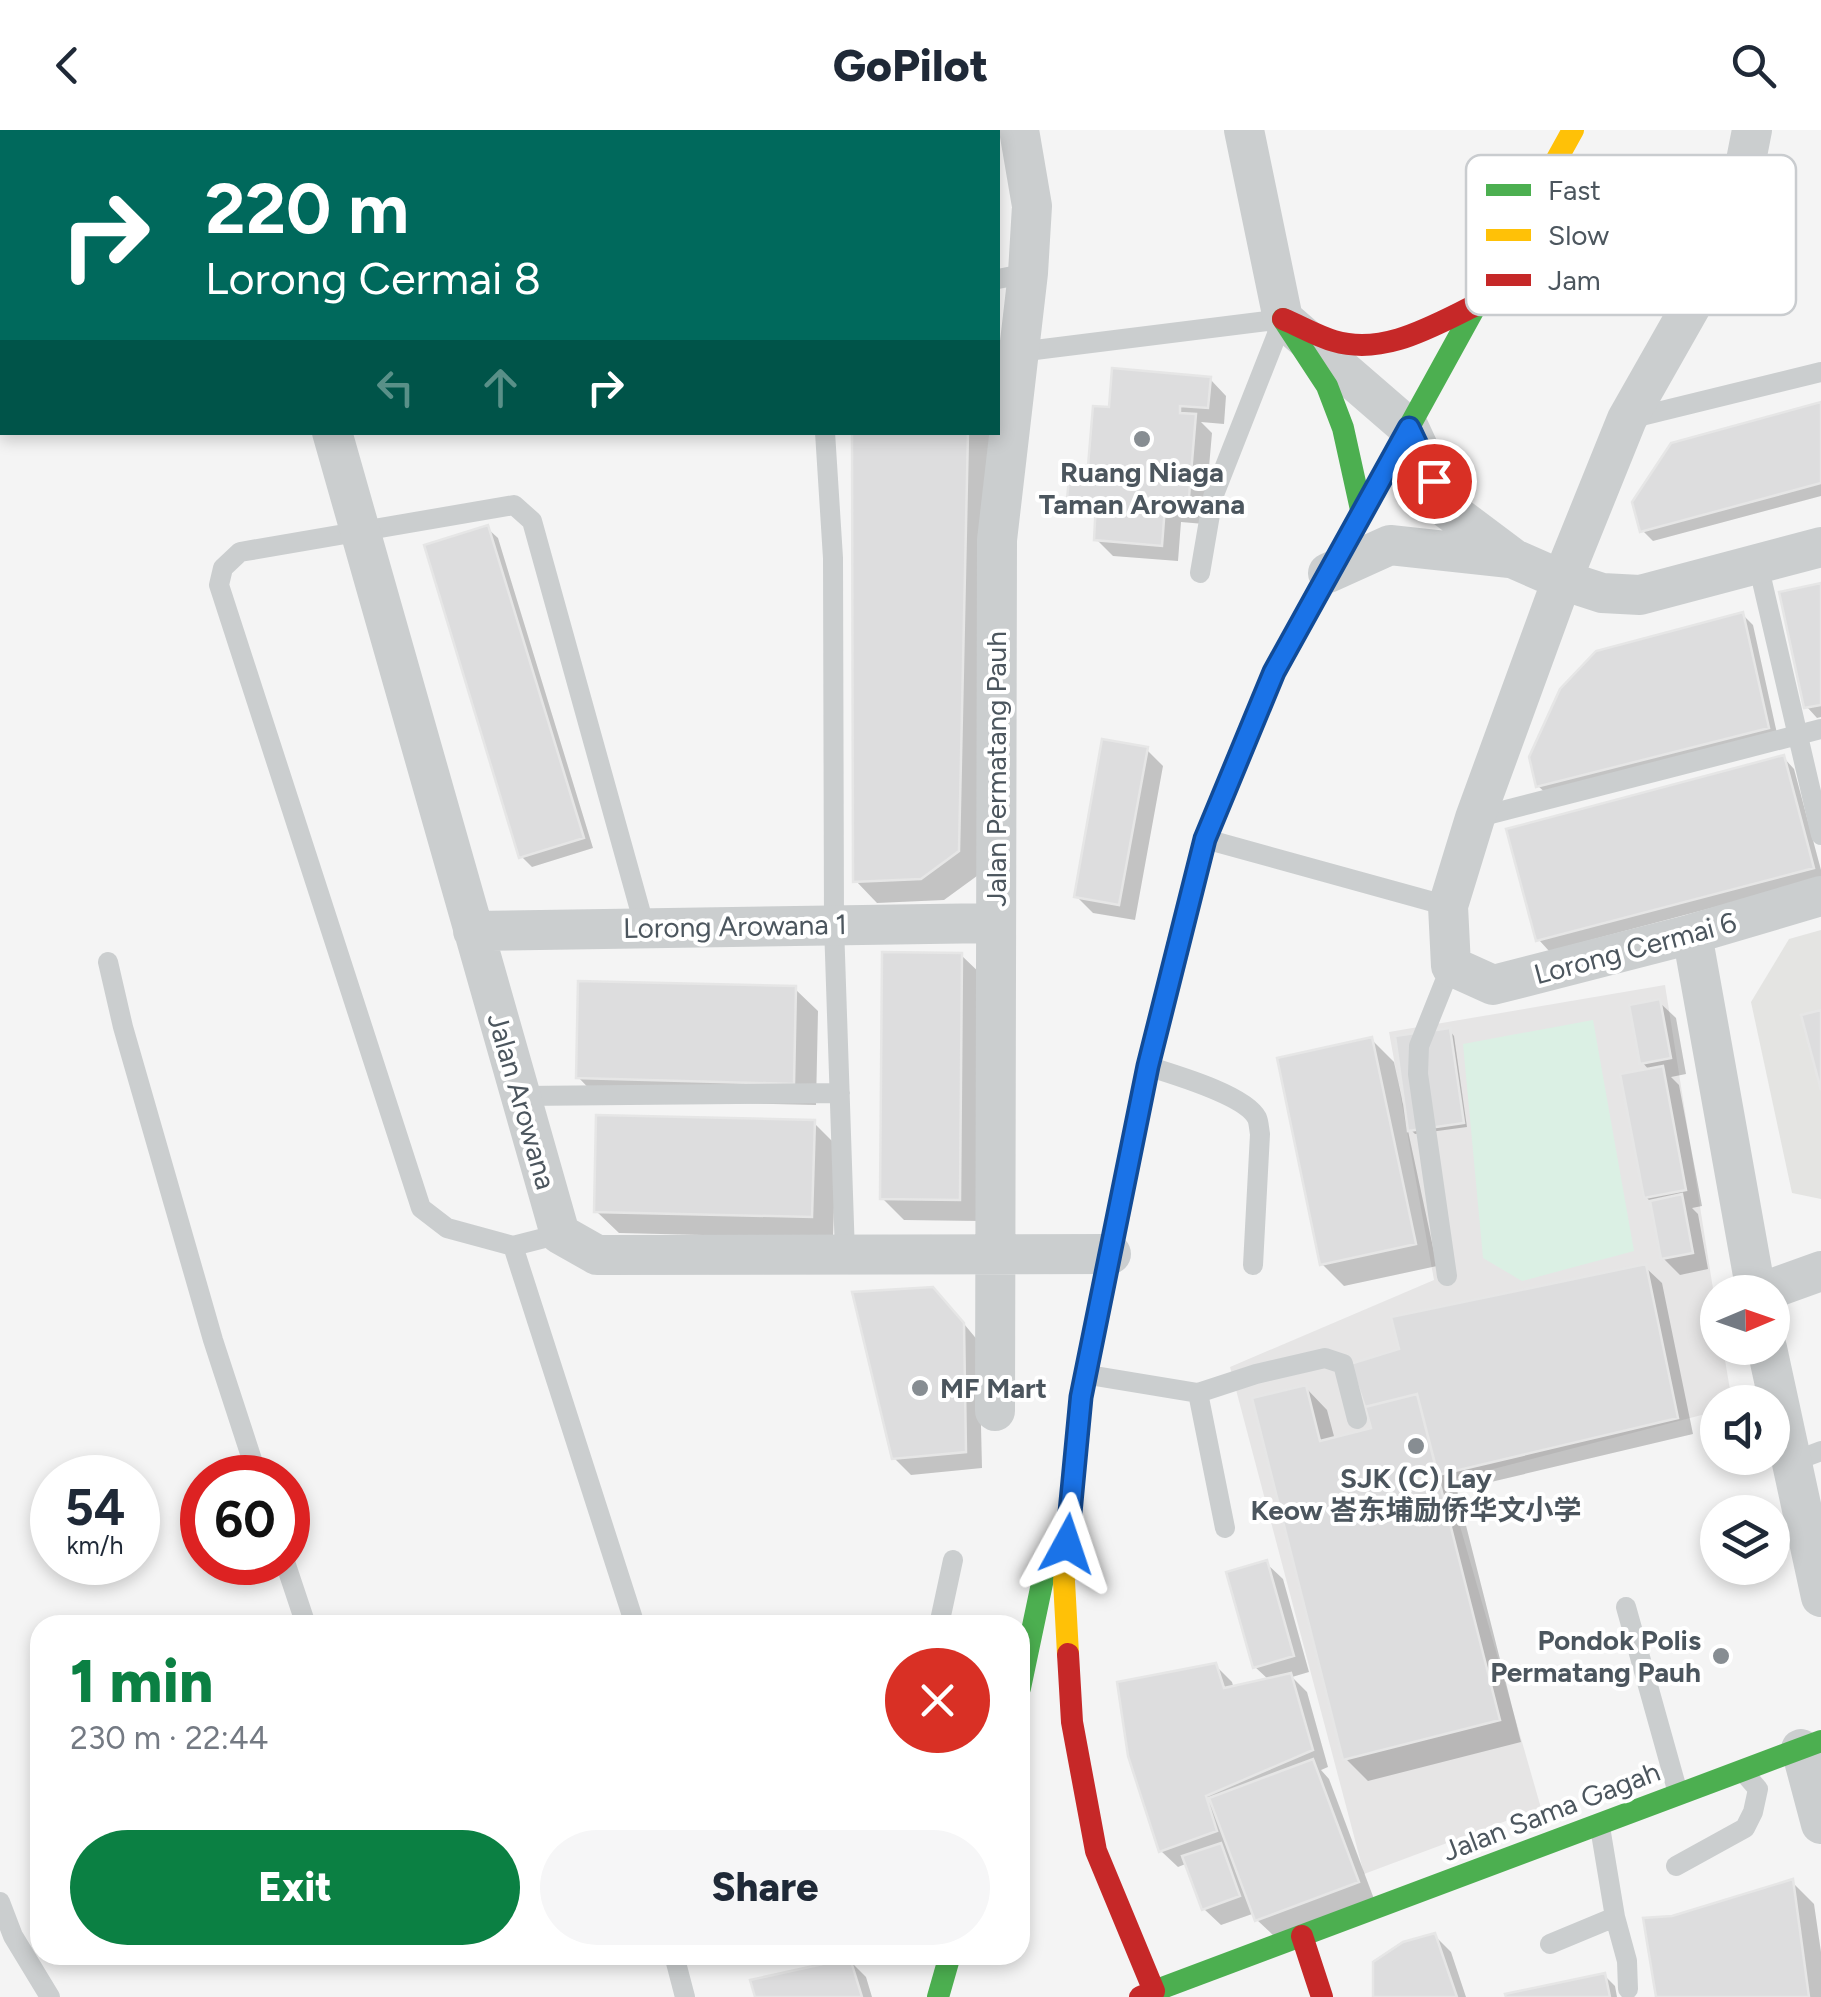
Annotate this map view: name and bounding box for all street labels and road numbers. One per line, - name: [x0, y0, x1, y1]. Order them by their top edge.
- street label: Jalan Permatang Pauh: [979, 631, 1013, 907]
- street label: Lorong Cermai 6: [1530, 905, 1740, 991]
- street label: Lorong Arowana 1: [623, 907, 847, 945]
- street label: Jalan Arowana: [481, 1009, 563, 1193]
- street label: Jalan Sama Gagah: [1438, 1754, 1664, 1868]

